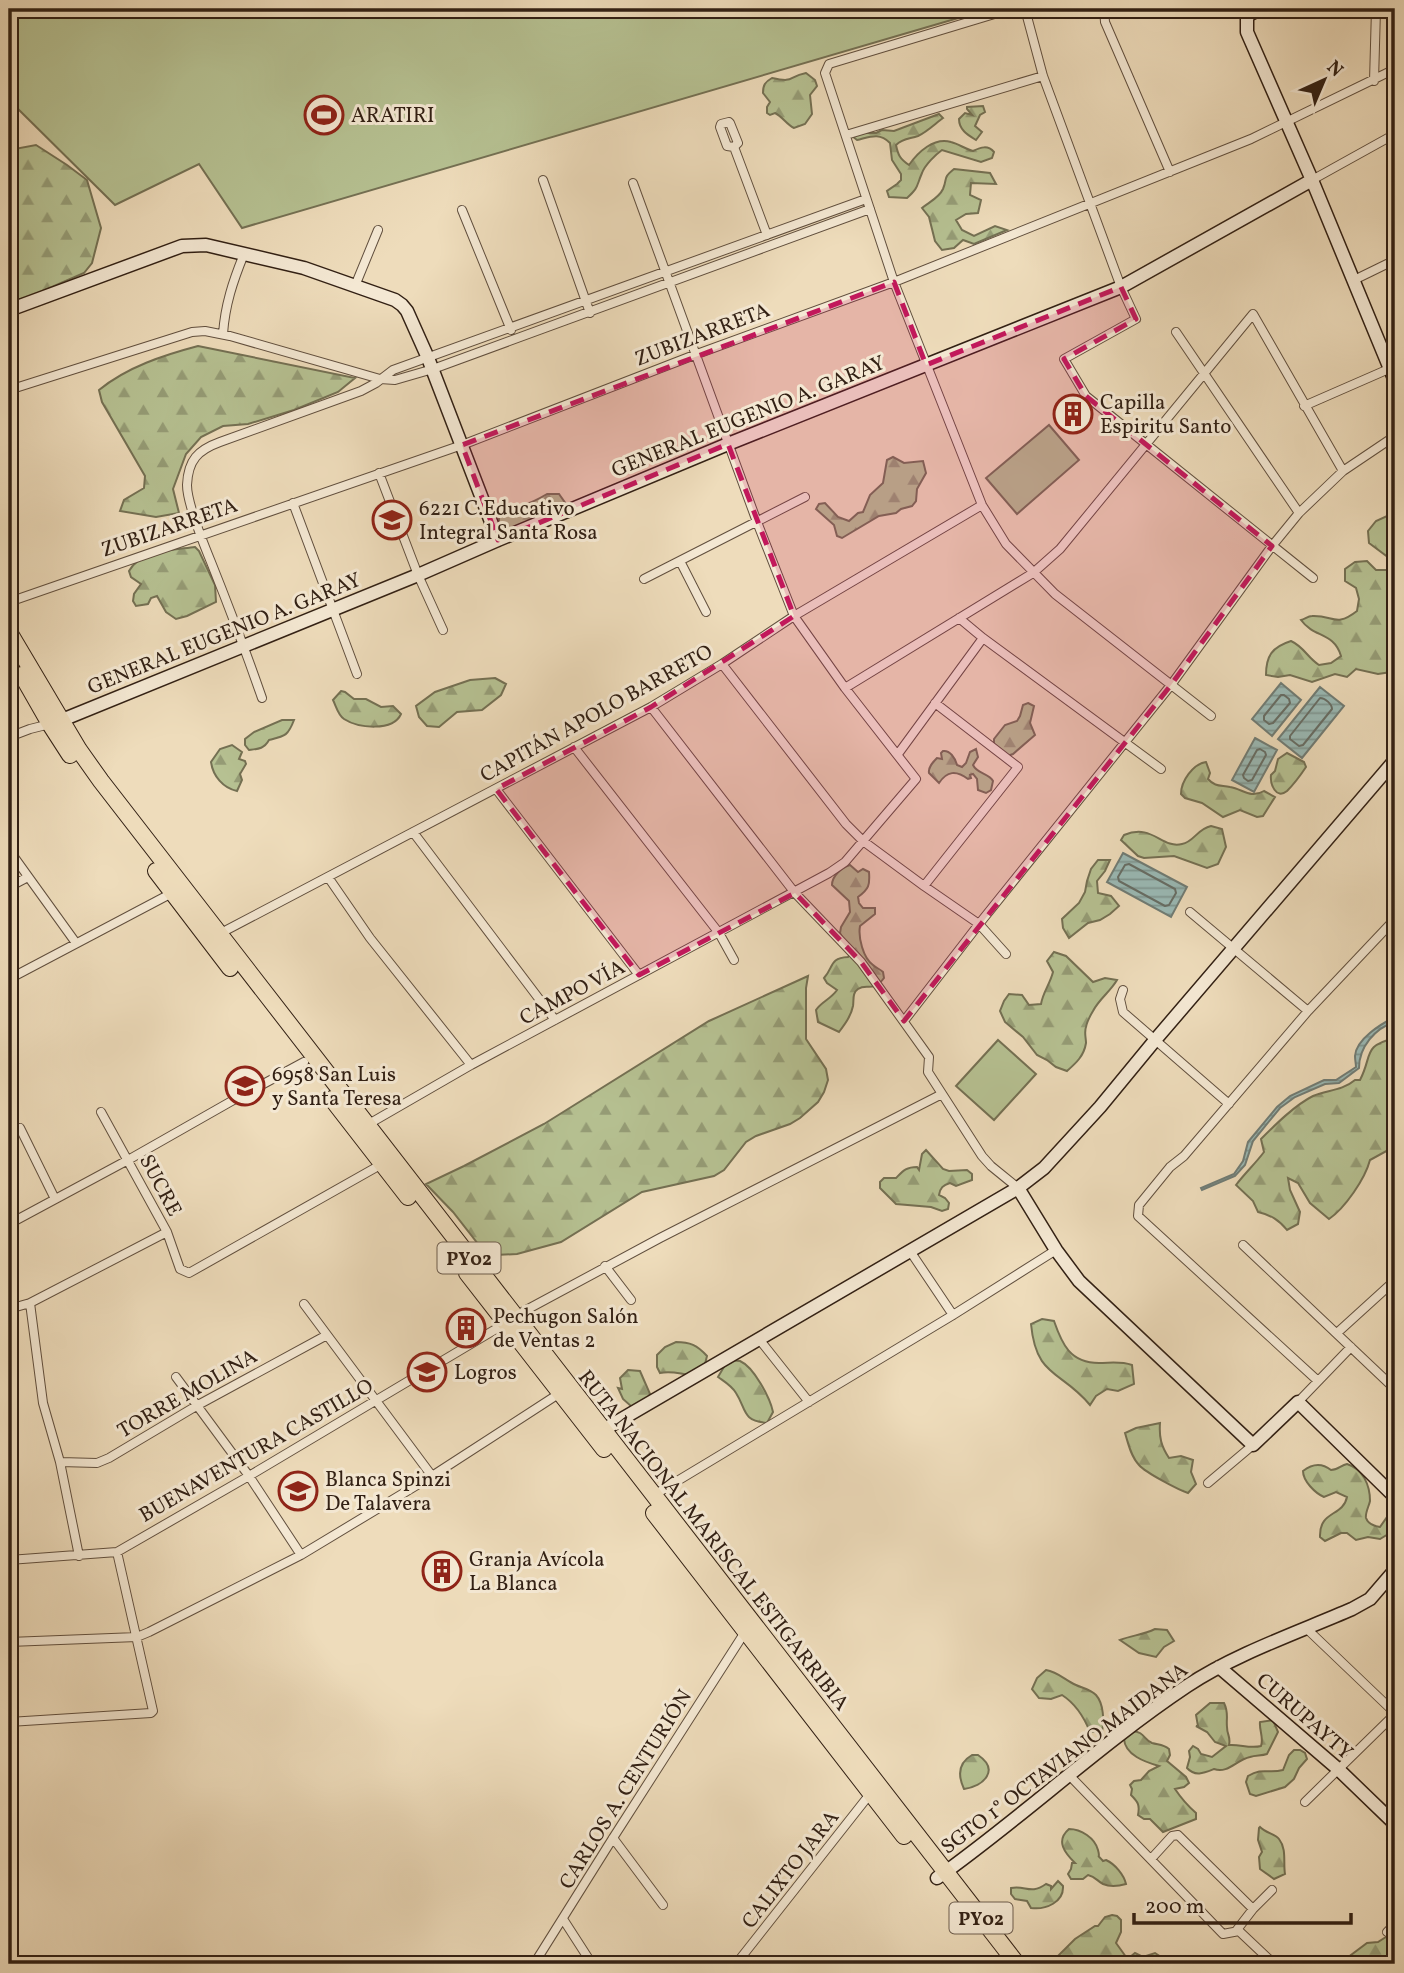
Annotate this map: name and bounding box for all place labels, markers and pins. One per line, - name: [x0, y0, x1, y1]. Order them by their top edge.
- sports icon: ARATIRI: [303, 94, 345, 136]
- place label: ARATIRI: [351, 102, 434, 131]
- place label: Capilla Espiritu Santo: [1100, 389, 1231, 442]
- building icon: Capilla Espiritu Santo: [1052, 393, 1094, 435]
- place label: 6221 C.Educativo Integral Santa Rosa: [419, 495, 598, 548]
- school or university icon: 6221 C.Educativo Integral Santa Rosa: [371, 499, 413, 541]
- place label: 6958 San Luis y Santa Teresa: [272, 1061, 402, 1114]
- school or university icon: 6958 San Luis y Santa Teresa: [224, 1065, 266, 1107]
- place label: Pechugon Salón de Ventas 2: [493, 1303, 639, 1356]
- building icon: Pechugon Salón de Ventas 2: [445, 1307, 487, 1349]
- school or university icon: Logros: [406, 1351, 448, 1393]
- place label: Logros: [454, 1359, 517, 1388]
- place label: Blanca Spinzi De Talavera: [325, 1466, 451, 1519]
- school or university icon: Blanca Spinzi De Talavera: [277, 1470, 319, 1512]
- place label: Granja Avícola La Blanca: [469, 1546, 605, 1599]
- building icon: Granja Avícola La Blanca: [421, 1550, 463, 1592]

